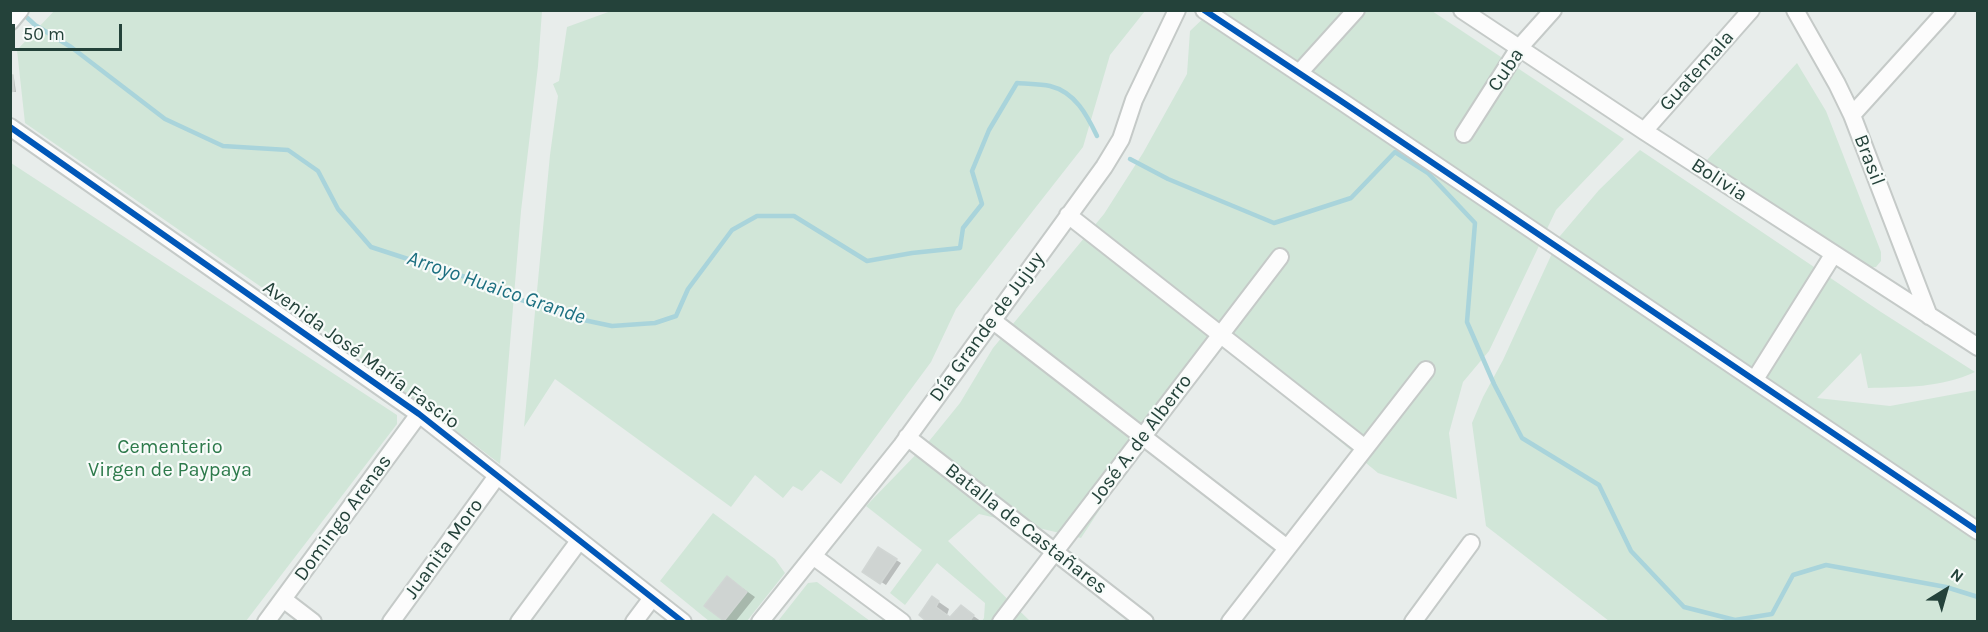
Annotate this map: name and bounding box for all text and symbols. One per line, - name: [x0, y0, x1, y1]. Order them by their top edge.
- scale bar: [15, 12, 124, 50]
- text: 50 m: [23, 23, 65, 45]
- street label: Guatemala: [1655, 26, 1739, 116]
- street label: Cuba: [1483, 44, 1529, 96]
- street label: Brasil: [1848, 131, 1890, 189]
- street label: Bolivia: [1686, 153, 1752, 207]
- water label: Arroyo Huaico Grande: [404, 246, 588, 330]
- street label: Día Grande de Jujuy: [924, 247, 1050, 407]
- street label: Avenida José María Fascio: [258, 276, 464, 434]
- street label: José A. de Alberro: [1085, 370, 1197, 508]
- park label: Cementerio Virgen de Paypaya: [88, 435, 252, 482]
- street label: Domingo Arenas: [289, 450, 397, 586]
- street label: Batalla de Castañares: [940, 458, 1112, 600]
- street label: Juanita Moro: [399, 494, 489, 604]
- north arrow: [1916, 560, 1976, 620]
- text: N: [1947, 564, 1967, 586]

